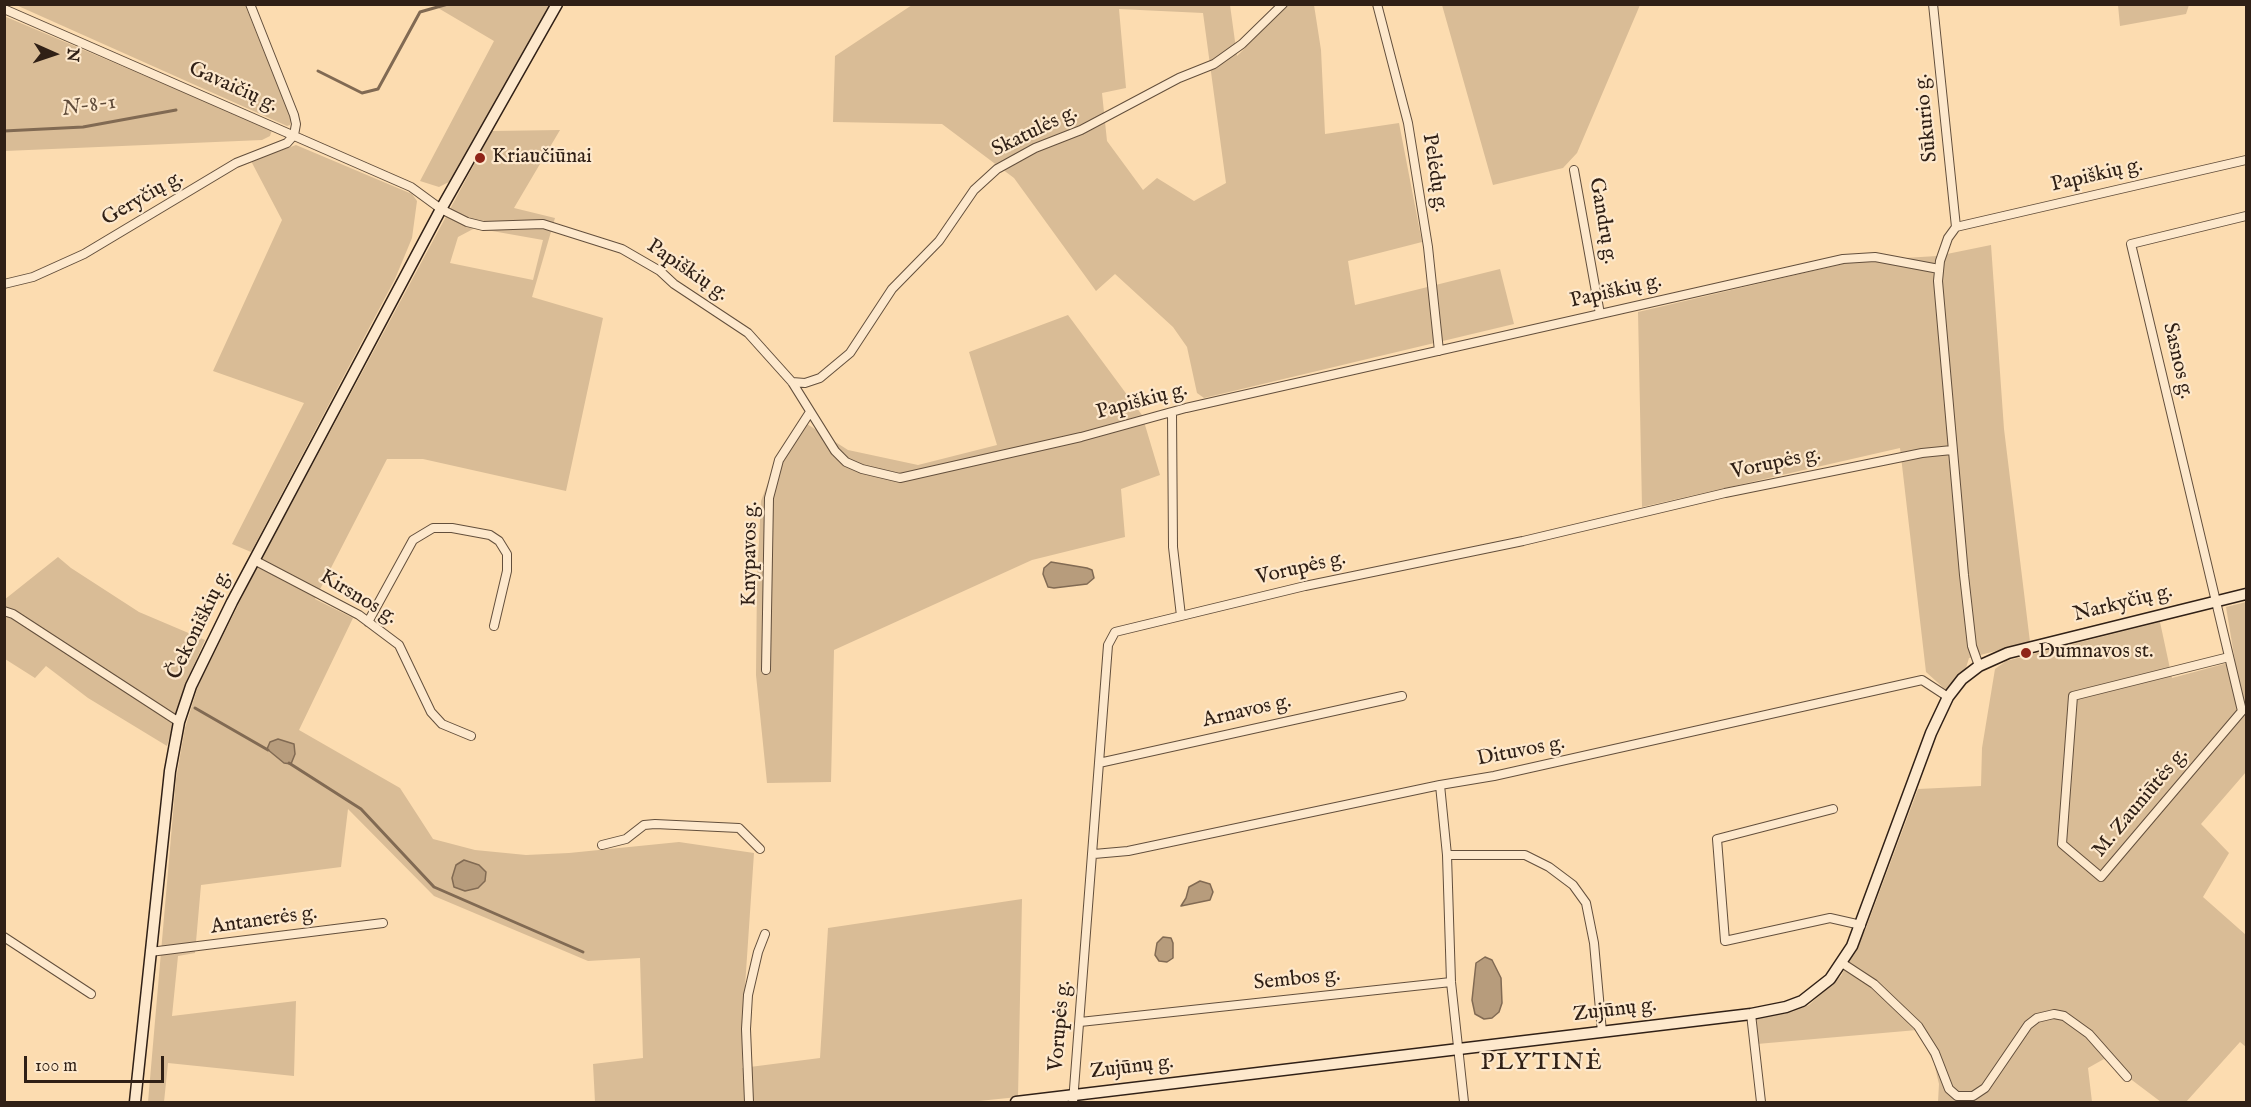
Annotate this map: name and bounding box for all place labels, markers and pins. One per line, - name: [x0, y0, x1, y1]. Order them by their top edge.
- place label: Kriaučiūnai: [492, 145, 592, 171]
- marker: Kriaučiūnai: [473, 151, 487, 165]
- place label: Dumnavos st.: [2038, 640, 2154, 666]
- marker: Dumnavos st.: [2019, 646, 2033, 660]

